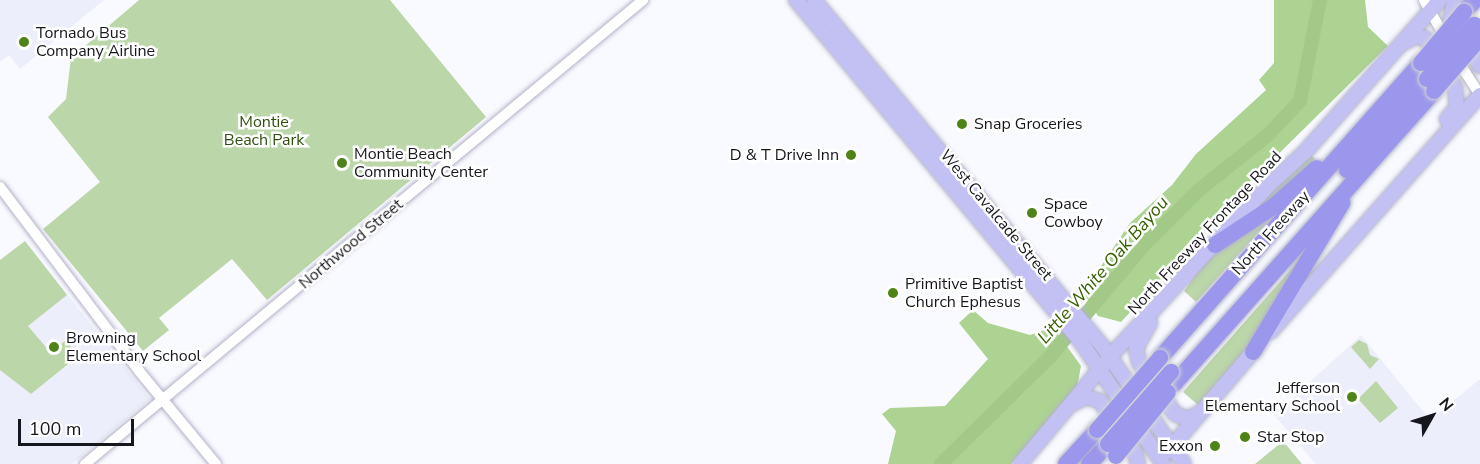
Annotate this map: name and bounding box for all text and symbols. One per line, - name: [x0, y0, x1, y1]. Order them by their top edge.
- place label: Tornado Bus Company Airline: [36, 23, 155, 61]
- marker: Tornado Bus Company Airline: [17, 35, 31, 49]
- park label: Montie Beach Park: [224, 112, 304, 150]
- place label: Snap Groceries: [974, 114, 1082, 134]
- marker: Snap Groceries: [955, 117, 969, 131]
- place label: Montie Beach Community Center: [354, 144, 488, 182]
- place label: D & T Drive Inn: [730, 145, 839, 165]
- street label: West Cavalcade Street: [936, 146, 1056, 284]
- street label: North Freeway Frontage Road: [1124, 147, 1286, 319]
- marker: D & T Drive Inn: [844, 148, 858, 162]
- marker: Montie Beach Community Center: [335, 156, 349, 170]
- street label: North Freeway: [1228, 187, 1314, 279]
- water label: Little White Oak Bayou: [1033, 192, 1173, 348]
- place label: Space Cowboy: [1044, 194, 1103, 232]
- street label: Northwood Street: [295, 195, 407, 293]
- marker: Space Cowboy: [1025, 206, 1039, 220]
- place label: Primitive Baptist Church Ephesus: [905, 274, 1023, 312]
- marker: Primitive Baptist Church Ephesus: [886, 286, 900, 300]
- place label: Browning Elementary School: [66, 328, 201, 366]
- marker: Browning Elementary School: [47, 340, 61, 354]
- place label: Jefferson Elementary School: [1205, 378, 1340, 416]
- north arrow: [1402, 386, 1462, 446]
- marker: Jefferson Elementary School: [1345, 390, 1359, 404]
- text: N: [1434, 393, 1458, 416]
- scale bar: [21, 407, 136, 445]
- text: 100 m: [29, 417, 81, 441]
- place label: Star Stop: [1257, 427, 1324, 447]
- marker: Star Stop: [1238, 430, 1252, 444]
- place label: Exxon: [1159, 436, 1203, 456]
- marker: Exxon: [1208, 439, 1222, 453]

